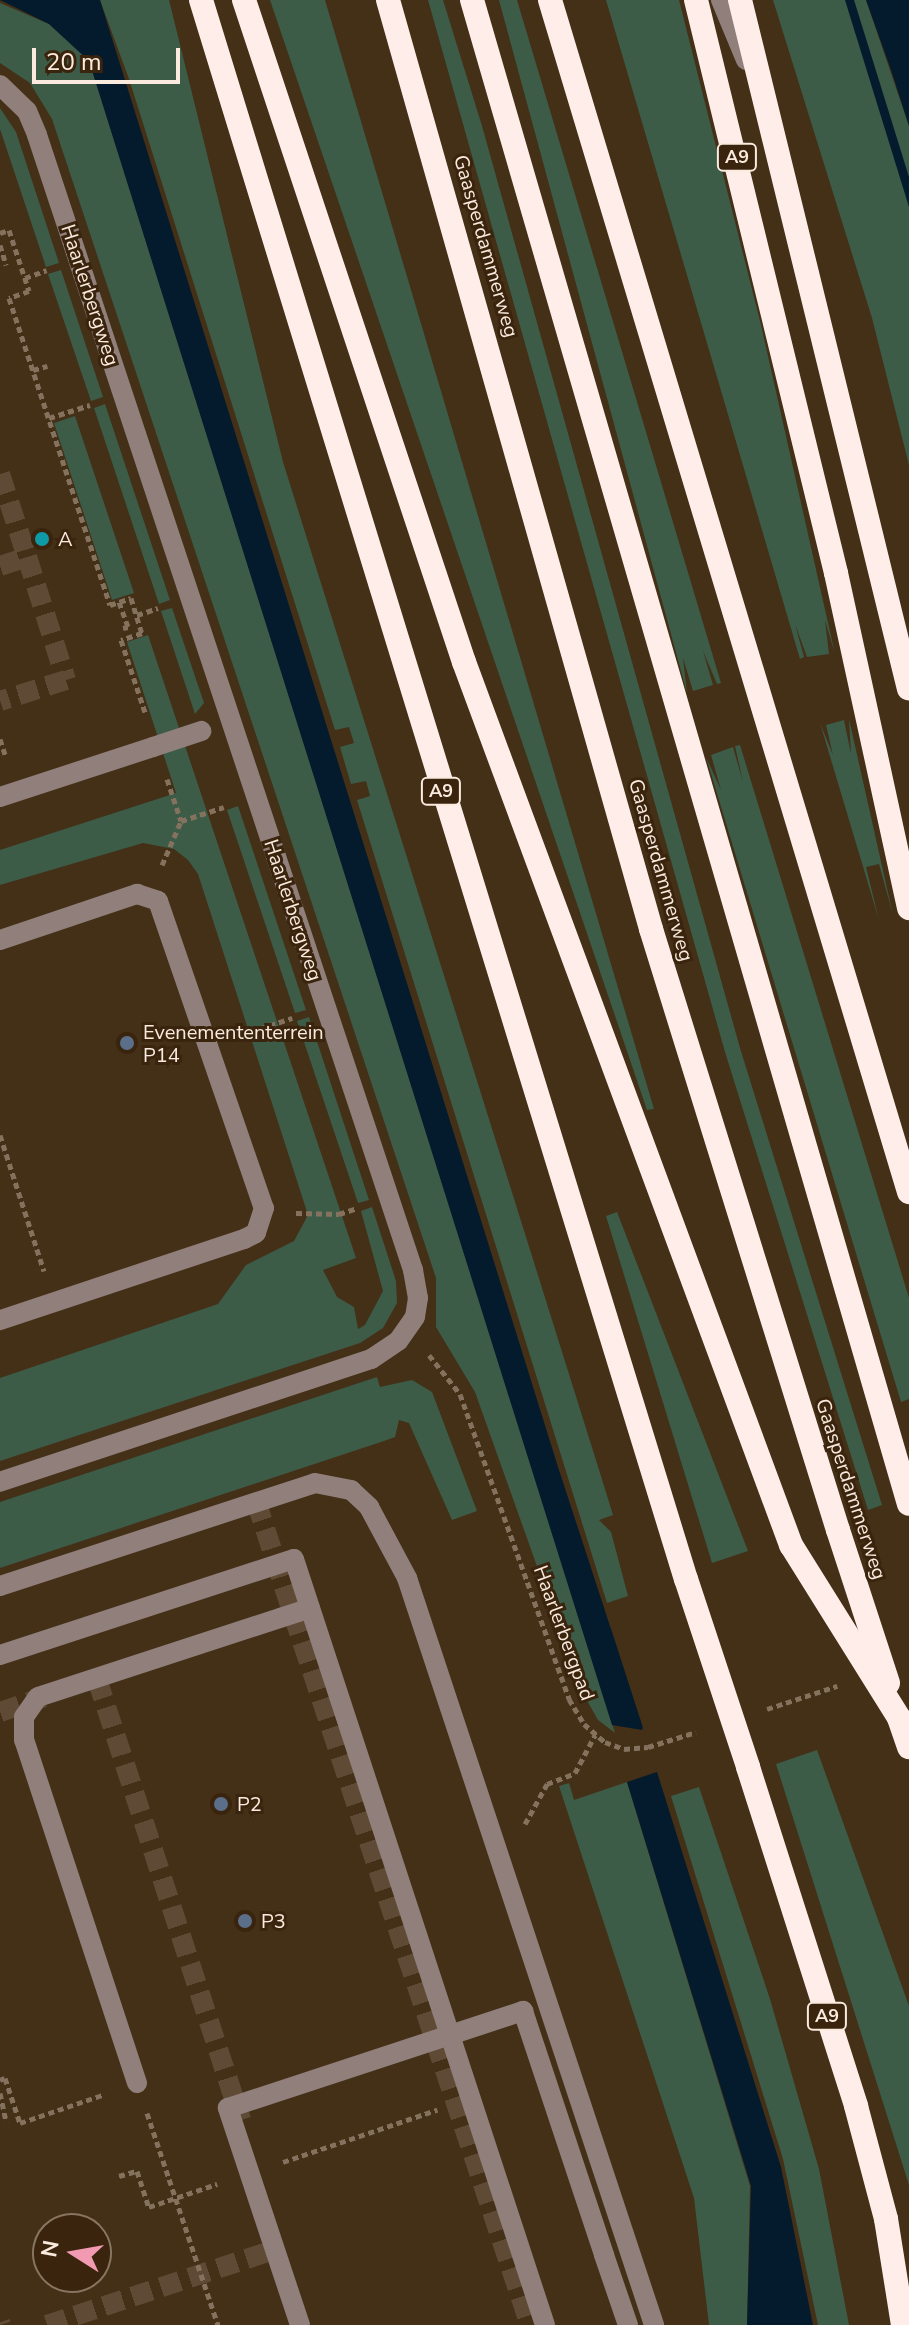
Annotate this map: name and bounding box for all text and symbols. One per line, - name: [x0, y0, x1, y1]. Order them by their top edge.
- scale bar: [36, 32, 184, 82]
- text: 20 m: [46, 46, 102, 78]
- road number: A9: [715, 143, 759, 171]
- street label: Gaasperdammerweg: [448, 152, 524, 340]
- street label: Haarlerbergweg: [56, 221, 124, 369]
- place label: A: [58, 527, 73, 551]
- marker: A: [33, 530, 51, 548]
- street label: Gaasperdammerweg: [623, 776, 699, 964]
- road number: A9: [419, 777, 463, 805]
- street label: Haarlerbergweg: [259, 836, 327, 984]
- place label: Evenemententerrein P14: [143, 1020, 324, 1067]
- marker: Evenemententerrein P14: [118, 1034, 136, 1052]
- street label: Gaasperdammerweg: [810, 1396, 892, 1582]
- street label: Haarlerbergpad: [528, 1562, 600, 1704]
- place label: P2: [237, 1792, 262, 1816]
- marker: P2: [212, 1795, 230, 1813]
- place label: P3: [261, 1909, 286, 1933]
- marker: P3: [236, 1912, 254, 1930]
- road number: A9: [805, 2002, 849, 2030]
- north arrow: [32, 2213, 112, 2293]
- text: N: [34, 2238, 67, 2260]

